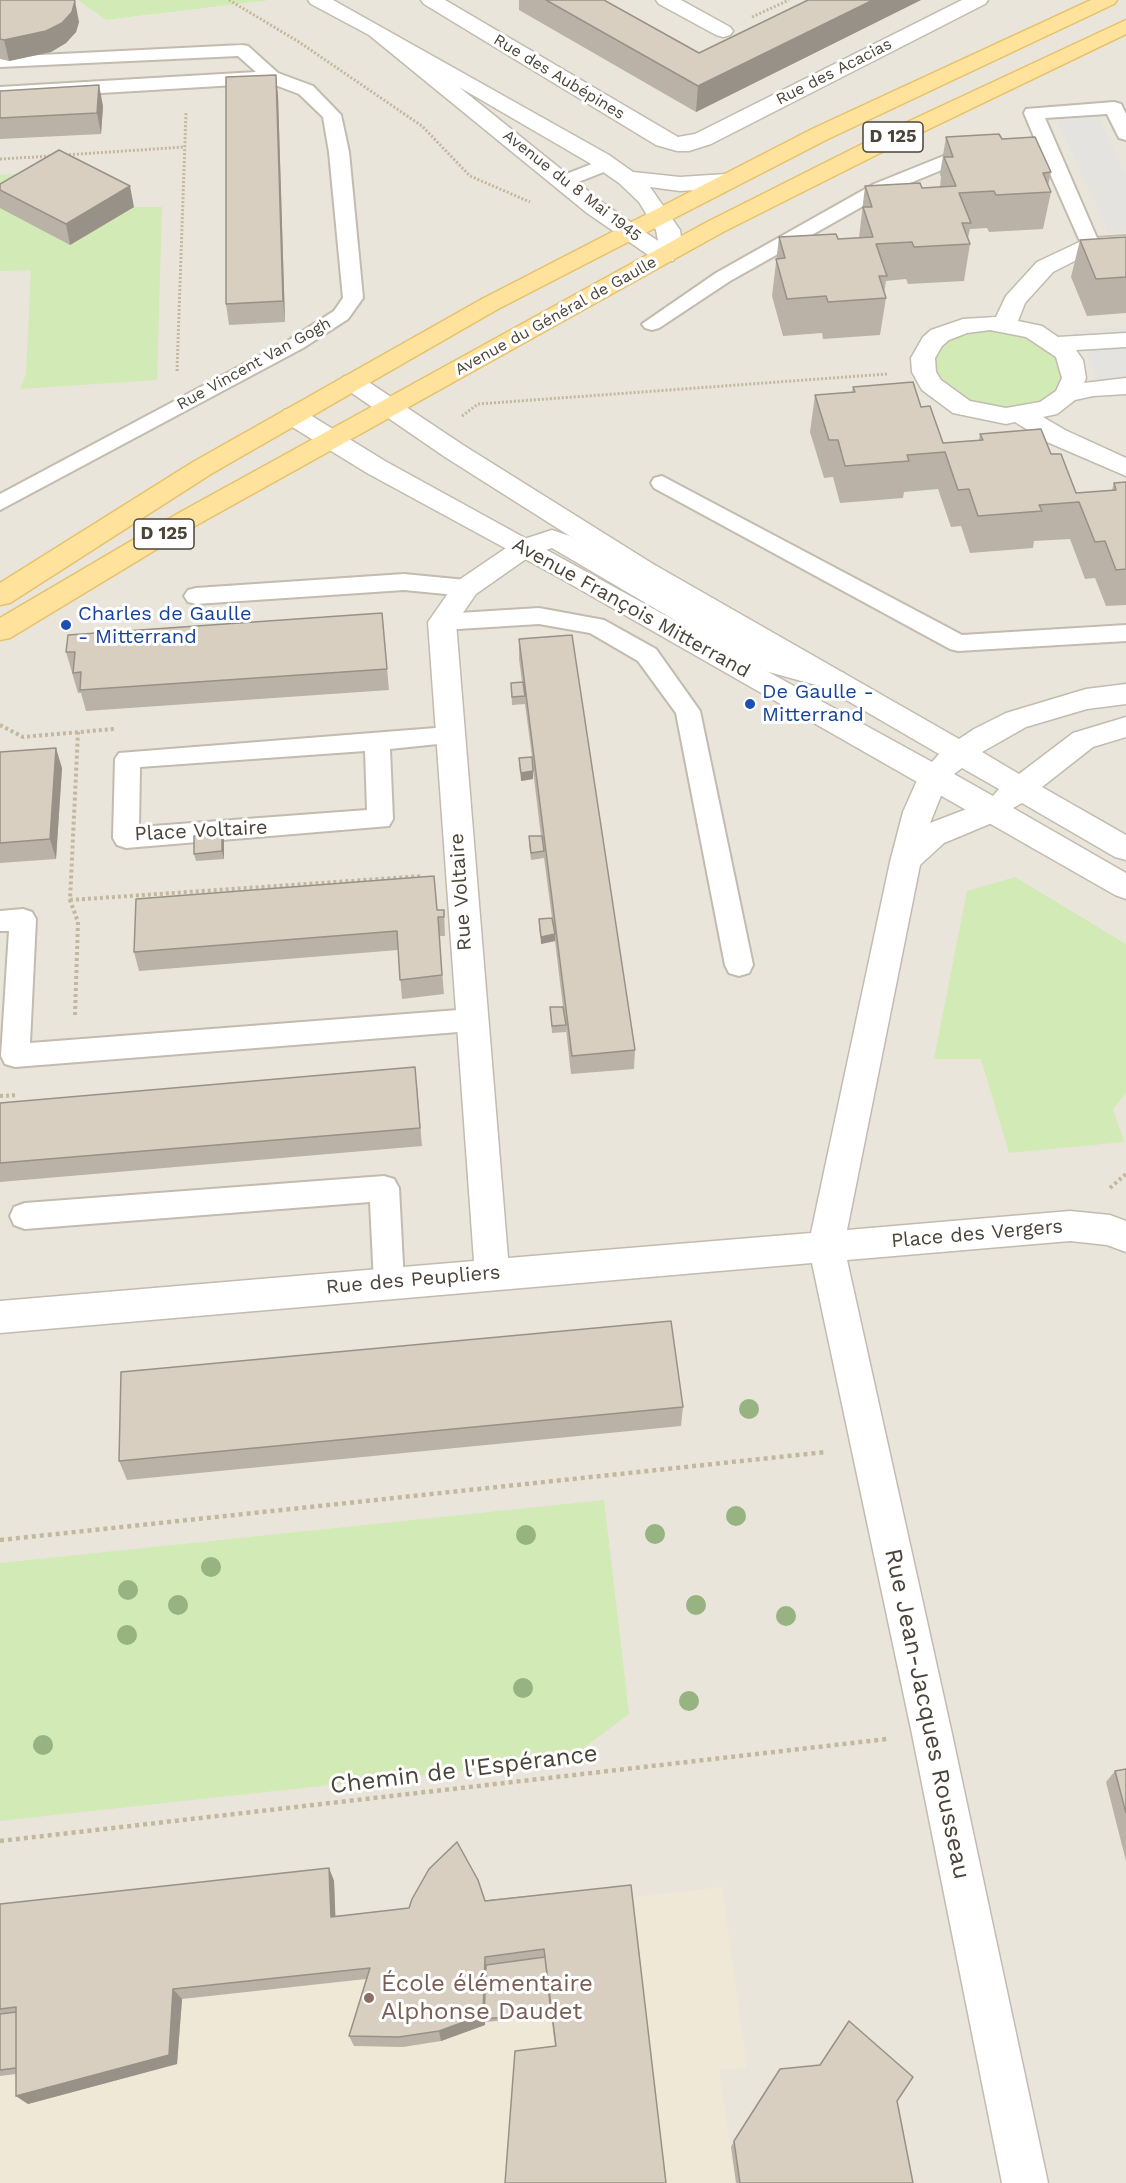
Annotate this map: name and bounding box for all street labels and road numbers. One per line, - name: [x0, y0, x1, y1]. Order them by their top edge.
- street label: Rue des Aubépines: [490, 30, 628, 124]
- street label: Rue des Acacias: [773, 35, 895, 109]
- road number: D 125: [863, 122, 923, 152]
- street label: Avenue du 8 Mai 1945: [499, 126, 645, 246]
- street label: Avenue du Général de Gaulle: [452, 252, 660, 380]
- street label: Rue Vincent Van Gogh: [174, 314, 334, 414]
- road number: D 125: [134, 519, 194, 549]
- street label: Avenue François Mitterrand: [508, 533, 754, 683]
- street label: Place Voltaire: [134, 816, 268, 846]
- street label: Rue Voltaire: [445, 832, 477, 952]
- street label: Place des Vergers: [890, 1215, 1064, 1253]
- street label: Rue des Peupliers: [325, 1260, 501, 1300]
- street label: Rue Jean-Jacques Rousseau: [878, 1546, 976, 1882]
- street label: Chemin de l'Espérance: [329, 1739, 599, 1801]

